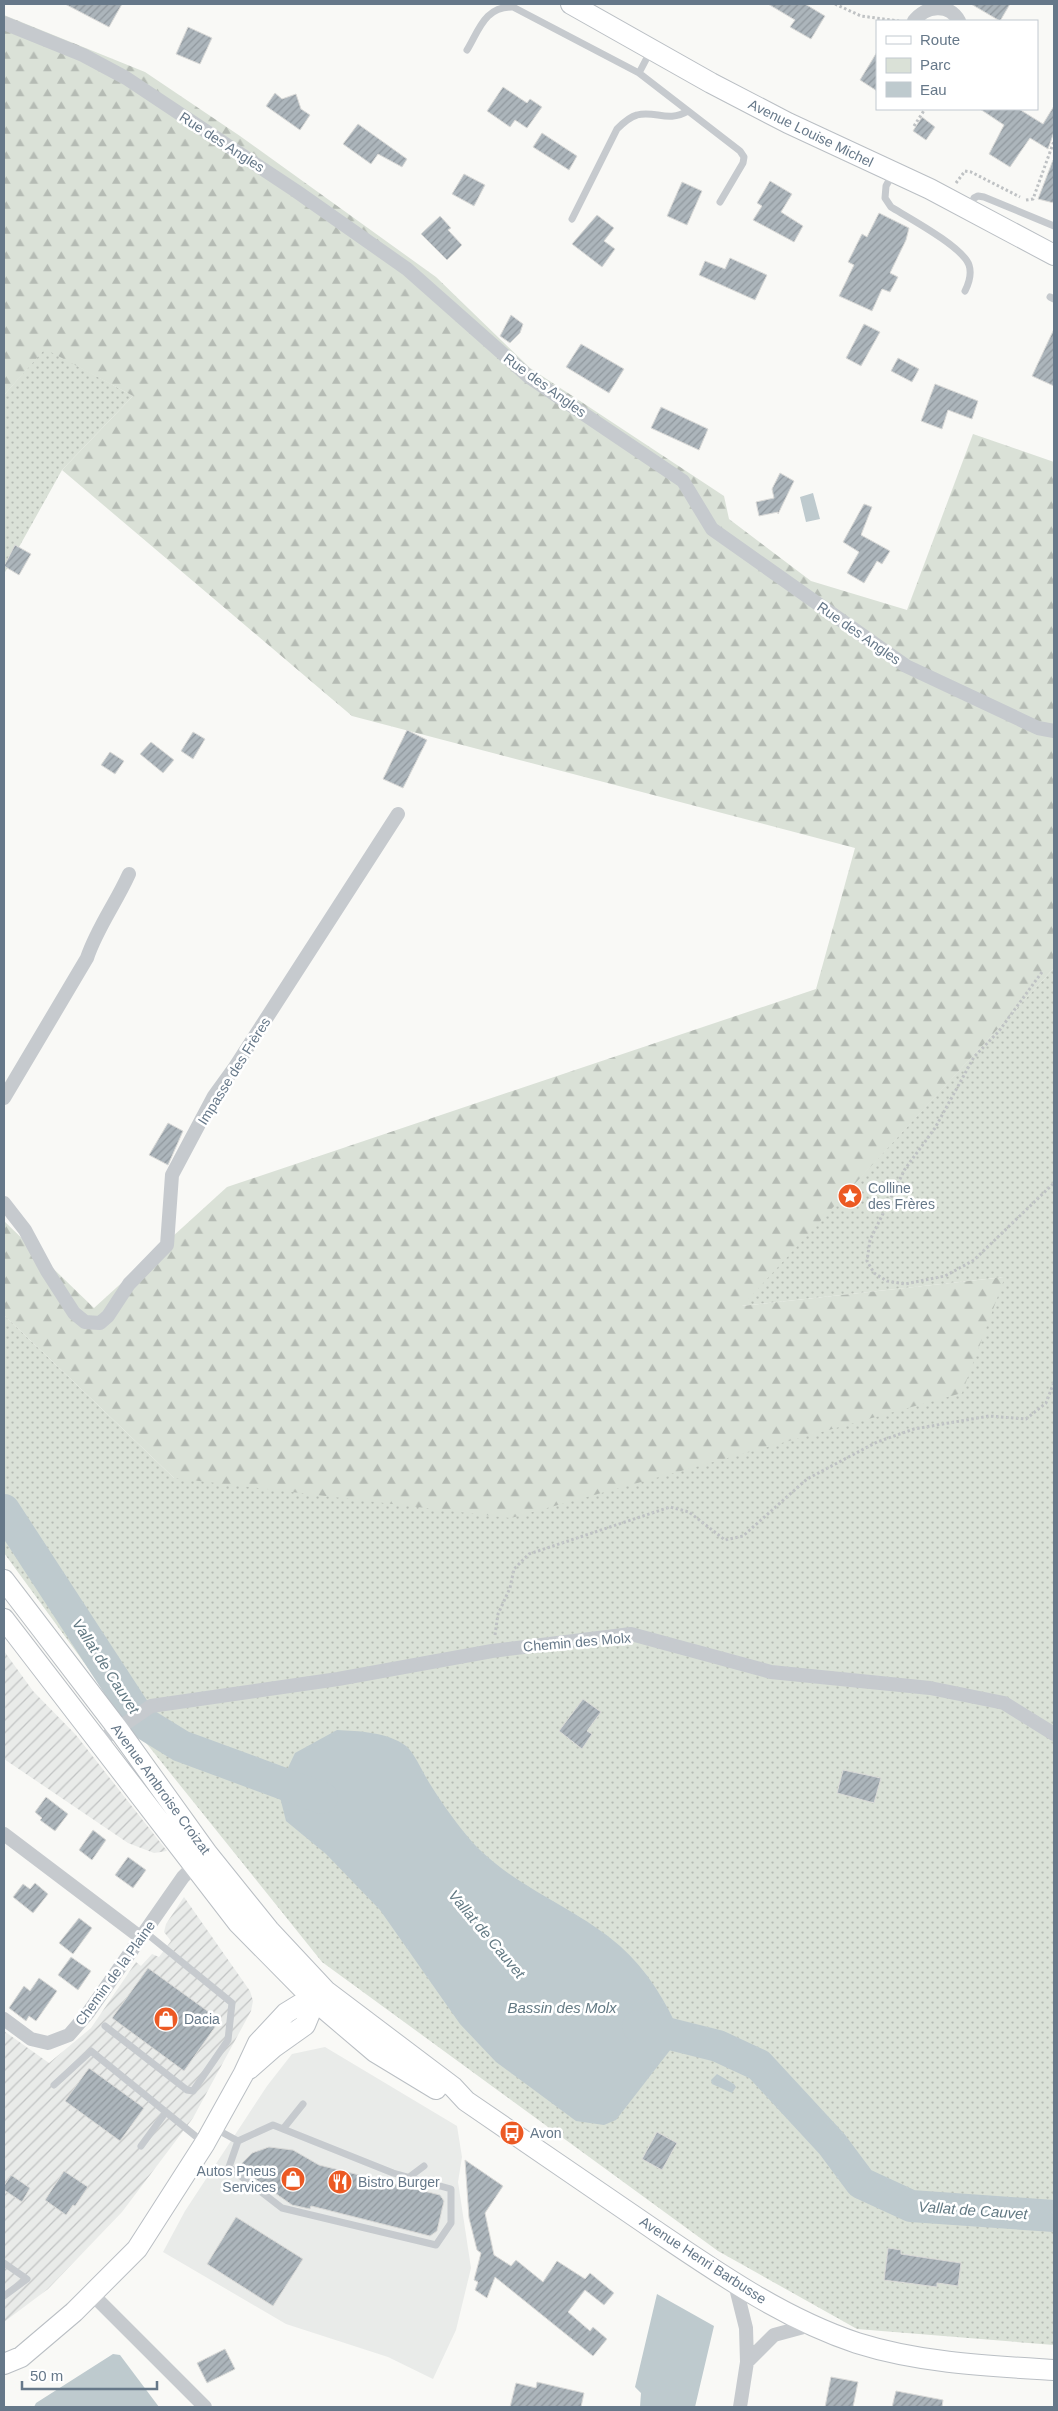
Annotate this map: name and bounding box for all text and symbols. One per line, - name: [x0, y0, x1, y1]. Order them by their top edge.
- legend: [876, 20, 1038, 110]
- text: Route: [920, 31, 960, 48]
- text: Parc: [920, 56, 951, 73]
- text: Eau: [920, 81, 947, 98]
- street label: Avenue Louise Michel: [746, 96, 876, 170]
- street label: Rue des Angles: [177, 109, 267, 175]
- street label: Rue des Angles: [501, 350, 589, 420]
- street label: Rue des Angles: [814, 598, 904, 668]
- street label: Impasse des Frères: [194, 1014, 274, 1128]
- place label: Colline des Frères: [868, 1180, 935, 1212]
- place icon: Colline des Frères: [837, 1183, 863, 1209]
- water label: Vallat de Cauvet: [69, 1615, 143, 1717]
- street label: Chemin des Molx: [522, 1629, 632, 1655]
- street label: Avenue Ambroise Croizat: [108, 1720, 214, 1858]
- water label: Vallat de Cauvet: [445, 1887, 529, 1982]
- street label: Chemin de la Plaine: [72, 1917, 158, 2028]
- water label: Bassin des Molx: [507, 1999, 617, 2016]
- shop icon: Dacia: [153, 2006, 179, 2032]
- place label: Dacia: [184, 2011, 220, 2027]
- bus stop icon: Avon: [499, 2120, 525, 2146]
- place label: Avon: [530, 2125, 562, 2141]
- place label: Autos Pneus Services: [197, 2163, 276, 2195]
- shop icon: Autos Pneus Services: [280, 2166, 306, 2192]
- restaurant icon: Bistro Burger: [327, 2169, 353, 2195]
- place label: Bistro Burger: [358, 2174, 440, 2190]
- water label: Vallat de Cauvet: [918, 2198, 1029, 2222]
- street label: Avenue Henri Barbusse: [637, 2213, 769, 2307]
- scale bar: [22, 2358, 158, 2390]
- text: 50 m: [30, 2367, 63, 2384]

